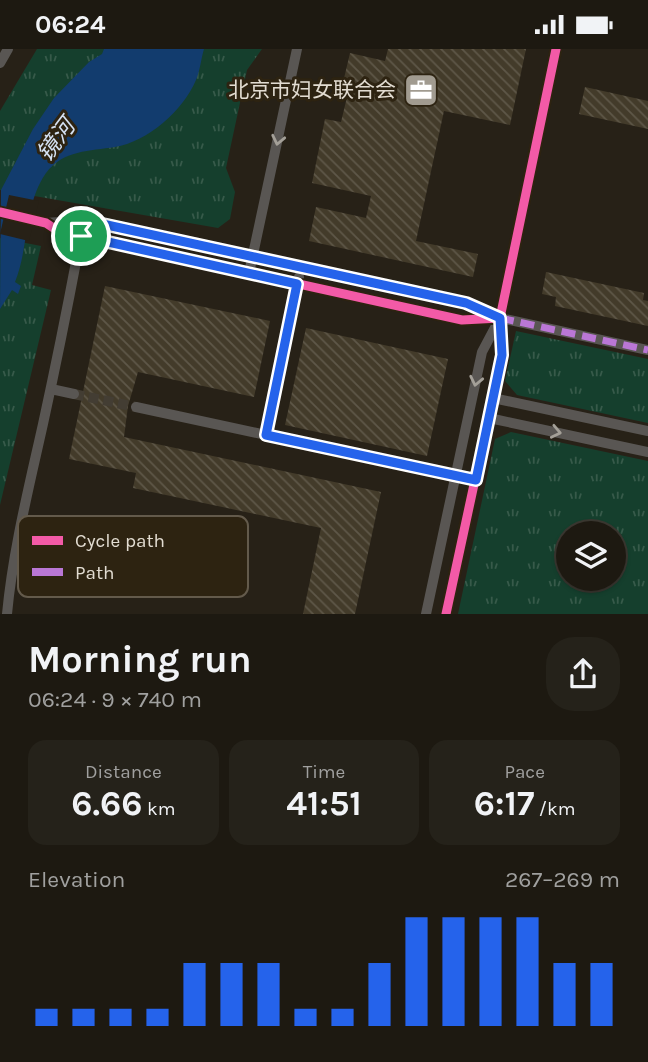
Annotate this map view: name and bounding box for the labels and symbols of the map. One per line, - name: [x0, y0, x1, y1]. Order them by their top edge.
- office icon: 北京市妇女联合会: [402, 71, 440, 109]
- place label: 北京市妇女联合会: [228, 78, 396, 102]
- water label: 镜河: [31, 110, 83, 166]
- one-way arrow: [271, 134, 286, 146]
- pin: [51, 206, 111, 266]
- one-way arrow: [469, 375, 484, 387]
- one-way arrow: [550, 424, 562, 439]
- legend: [18, 516, 248, 597]
- text: Cycle path: [75, 530, 165, 552]
- text: Path: [75, 562, 115, 584]

